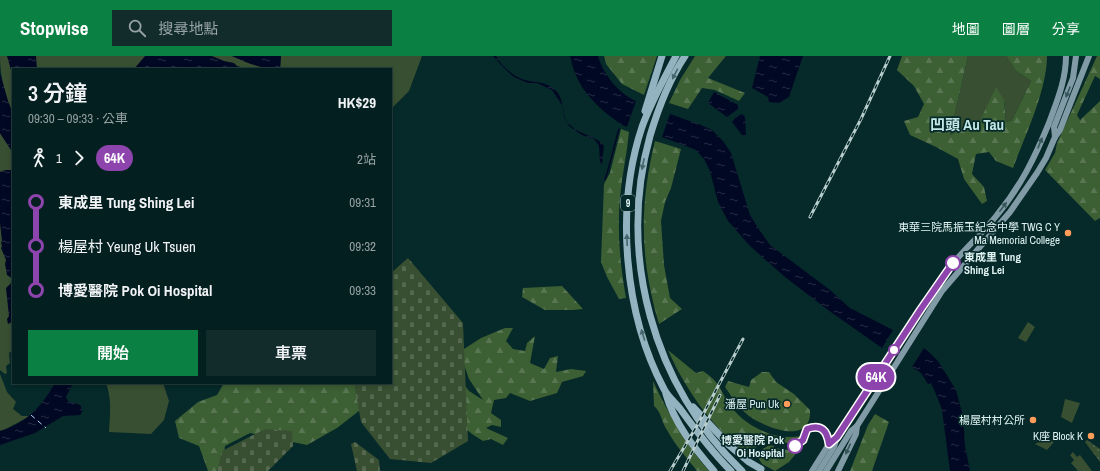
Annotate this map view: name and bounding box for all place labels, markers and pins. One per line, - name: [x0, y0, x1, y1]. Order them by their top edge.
- place label: 東華三院馬振玉紀念中學 TWG C Y Ma Memorial College: [898, 220, 1060, 247]
- marker: 東華三院馬振玉紀念中學 TWG C Y Ma Memorial College: [1063, 228, 1073, 238]
- place label: 東成里 Tung Shing Lei: [964, 250, 1021, 277]
- marker: 東成里 Tung Shing Lei: [945, 255, 961, 271]
- unlabelled marker: [888, 344, 900, 356]
- place label: 潘屋 Pun Uk: [725, 397, 779, 411]
- marker: 潘屋 Pun Uk: [782, 399, 792, 409]
- place label: 楊屋村村公所: [959, 413, 1025, 427]
- marker: 楊屋村村公所: [1028, 415, 1038, 425]
- place label: K座 Block K: [1033, 429, 1083, 443]
- marker: K座 Block K: [1086, 431, 1096, 441]
- place label: 博愛醫院 Pok Oi Hospital: [721, 433, 785, 460]
- marker: 博愛醫院 Pok Oi Hospital: [787, 438, 803, 454]

